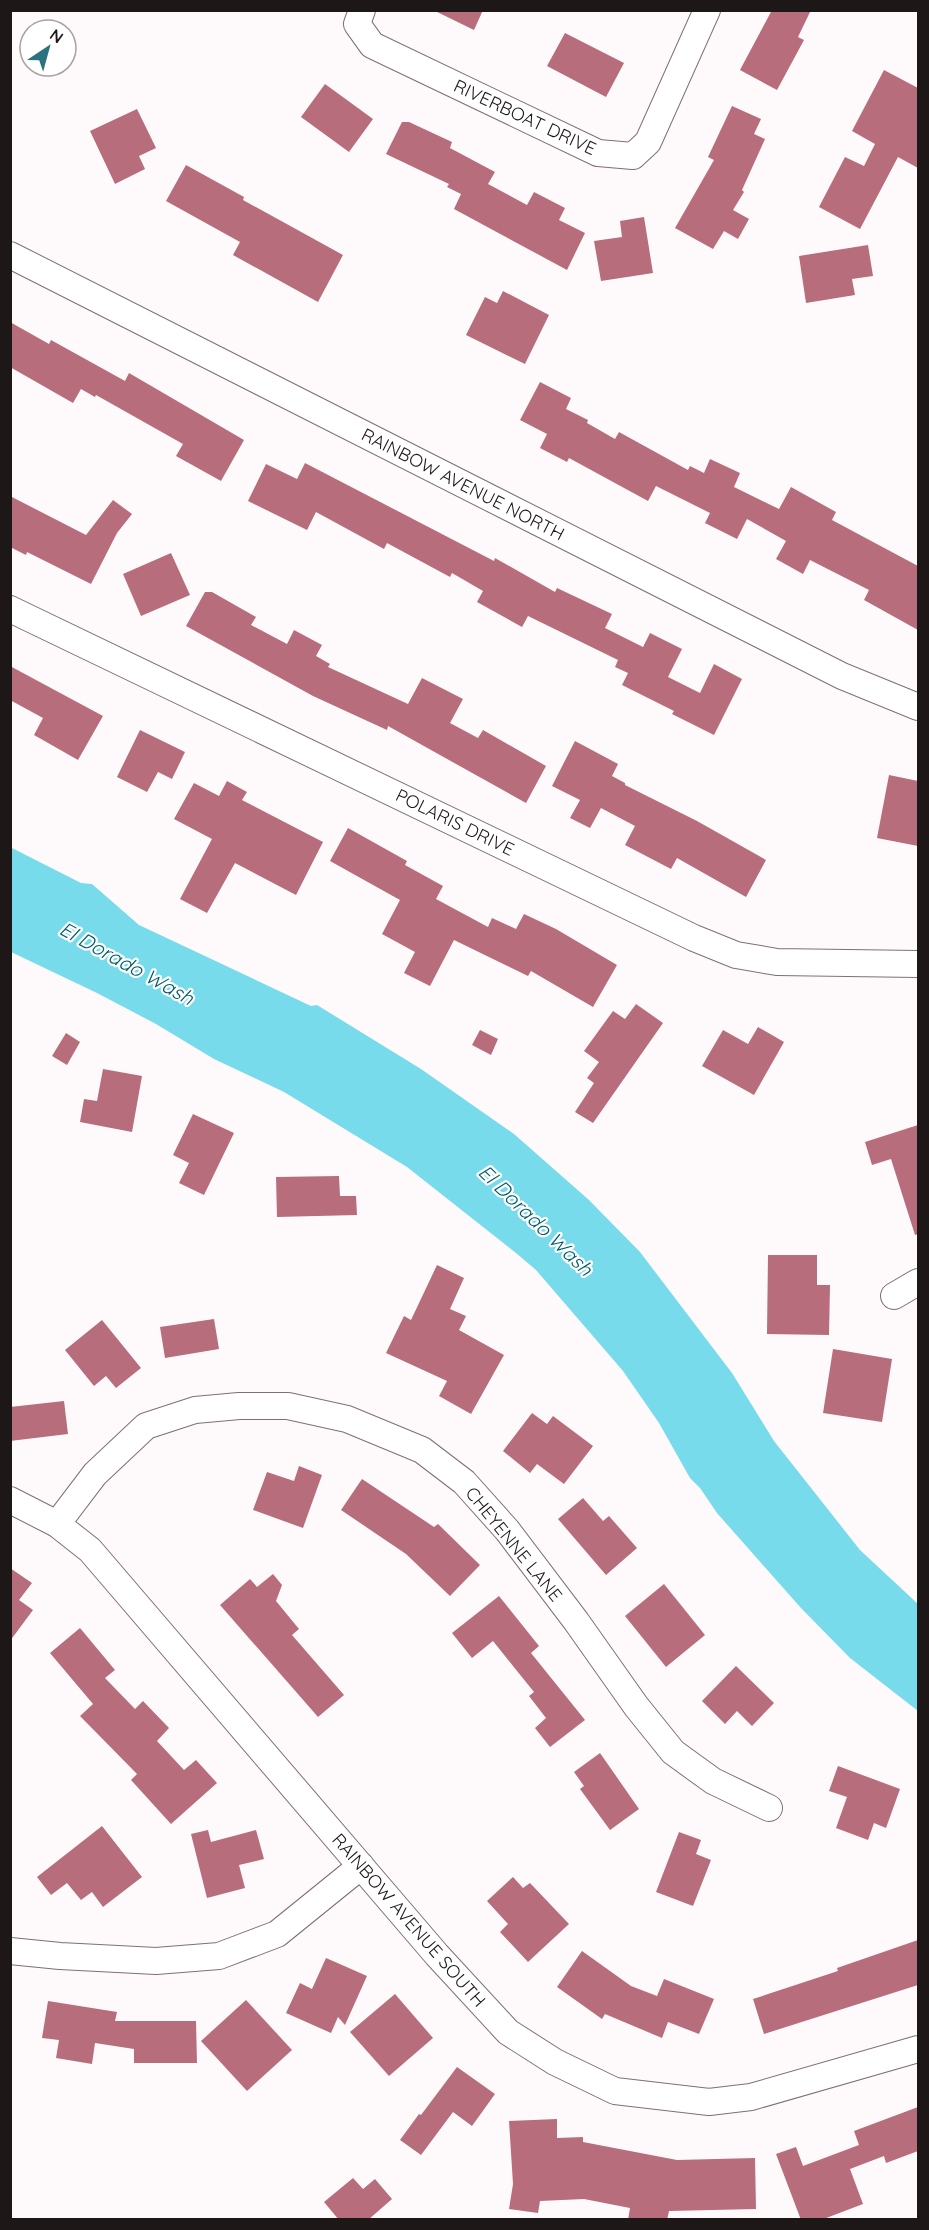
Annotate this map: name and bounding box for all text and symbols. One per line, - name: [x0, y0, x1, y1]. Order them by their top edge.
- north arrow: [18, 18, 78, 78]
- text: N: [46, 24, 67, 47]
- street label: RIVERBOAT DRIVE: [450, 74, 600, 160]
- street label: RAINBOW AVENUE NORTH: [358, 423, 568, 545]
- street label: POLARIS DRIVE: [392, 783, 518, 861]
- water label: El Dorado Wash: [56, 916, 199, 1010]
- water label: El Dorado Wash: [474, 1159, 599, 1281]
- street label: CHEYENNE LANE: [461, 1482, 567, 1606]
- street label: RAINBOW AVENUE SOUTH: [327, 1828, 491, 2012]

